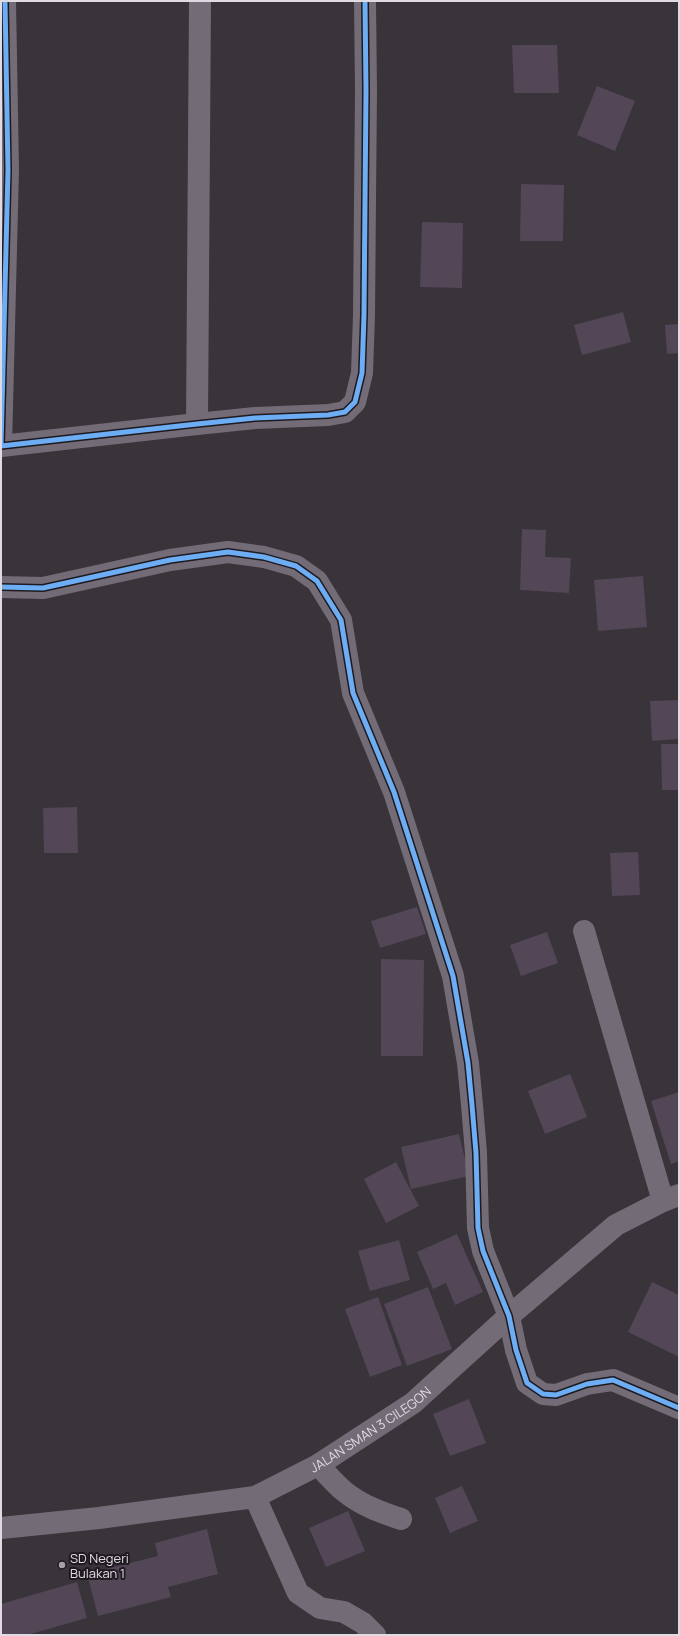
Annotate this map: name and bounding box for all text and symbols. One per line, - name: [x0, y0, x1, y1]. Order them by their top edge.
- street label: JALAN SMAN 3 CILEGON: [307, 1382, 435, 1477]
- place label: SD Negeri Bulakan 1: [70, 1549, 129, 1582]
- marker: SD Negeri Bulakan 1: [57, 1560, 67, 1570]

